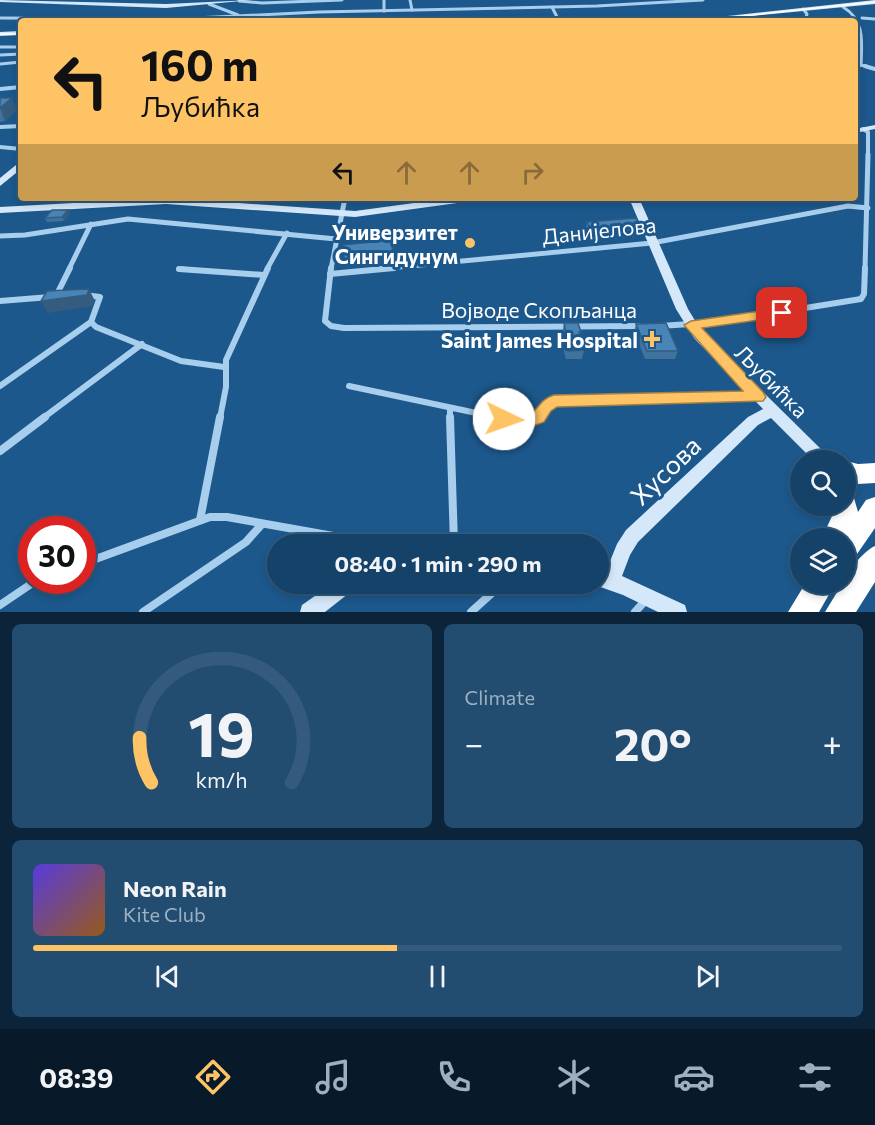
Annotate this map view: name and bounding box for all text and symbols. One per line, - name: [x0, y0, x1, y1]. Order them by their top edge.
- text: 160 m: [141, 38, 259, 90]
- icon: left: [42, 42, 120, 120]
- text: Љубићка: [141, 90, 260, 123]
- icon: left: [327, 156, 360, 189]
- icon: ahead: [390, 156, 423, 189]
- icon: ahead: [453, 156, 486, 189]
- icon: right: [516, 156, 549, 189]
- street label: Данијелова: [541, 212, 657, 248]
- place label: Универзитет Сингидунум: [332, 219, 458, 268]
- marker: Универзитет Сингидунум: [463, 236, 477, 250]
- pin: [756, 287, 807, 338]
- icon: arrive: [765, 296, 798, 329]
- street label: Војводе Скопљанца: [441, 297, 637, 322]
- place label: Saint James Hospital: [441, 327, 638, 352]
- marker: Saint James Hospital: [643, 330, 661, 348]
- street label: Љубићка: [730, 339, 814, 423]
- position arrow: [472, 387, 536, 451]
- street label: Хусова: [624, 429, 706, 511]
- map controls: [790, 450, 856, 594]
- button: search: [790, 450, 856, 516]
- speed limit sign: 30: [18, 516, 96, 594]
- button: layers: [790, 528, 856, 594]
- text: 08:40 · 1 min · 290 m: [335, 550, 541, 577]
- text: Climate: [465, 685, 535, 709]
- text: 19: [188, 694, 255, 770]
- text: 20°: [614, 715, 692, 770]
- text: −: [465, 722, 483, 763]
- text: +: [823, 722, 842, 763]
- text: km/h: [196, 766, 248, 792]
- text: Neon Rain: [123, 875, 227, 902]
- text: Kite Club: [123, 902, 206, 926]
- icon: previous: [151, 960, 184, 993]
- icon: pause: [421, 960, 454, 993]
- icon: next: [691, 960, 724, 993]
- icon: directions: [192, 1056, 234, 1098]
- icon: music: [312, 1056, 354, 1098]
- icon: phone: [433, 1056, 475, 1098]
- icon: climate: [553, 1056, 595, 1098]
- icon: car: [673, 1056, 715, 1098]
- icon: filters: [794, 1056, 836, 1098]
- text: 08:39: [39, 1061, 113, 1094]

